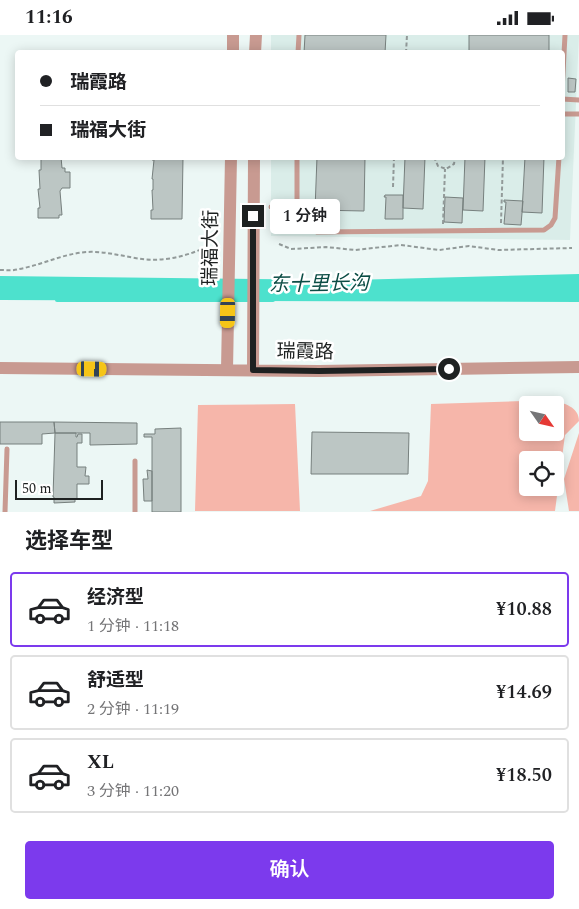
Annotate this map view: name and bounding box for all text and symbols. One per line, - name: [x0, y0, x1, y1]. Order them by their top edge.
- text: 11:16: [25, 3, 73, 32]
- text: 瑞霞路: [70, 68, 127, 97]
- text: 瑞福大街: [70, 116, 146, 145]
- callout: 1 分钟: [270, 199, 340, 233]
- text: 1 分钟: [283, 204, 327, 228]
- route end: [242, 205, 264, 227]
- street label: 瑞福大街: [196, 210, 226, 286]
- water label: 东十里长沟: [269, 268, 371, 300]
- car: [220, 298, 235, 328]
- street label: 瑞霞路: [276, 337, 334, 367]
- route start: [438, 358, 460, 380]
- car: [76, 361, 107, 377]
- north arrow: [519, 396, 564, 441]
- map controls: [519, 396, 564, 496]
- button: locate: [519, 451, 564, 496]
- scale bar: [15, 477, 102, 500]
- text: 50 m: [22, 478, 52, 499]
- text: 选择车型: [25, 525, 113, 558]
- text: 经济型: [87, 583, 144, 612]
- icon: car: [27, 587, 72, 632]
- text: ¥10.88: [496, 595, 552, 624]
- text: 1 分钟 · 11:18: [87, 614, 179, 638]
- text: 舒适型: [87, 666, 144, 695]
- icon: car: [27, 670, 72, 715]
- text: ¥14.69: [496, 678, 552, 707]
- text: 2 分钟 · 11:19: [87, 697, 179, 721]
- text: XL: [87, 748, 114, 777]
- icon: car: [27, 753, 72, 798]
- text: ¥18.50: [496, 761, 552, 790]
- text: 3 分钟 · 11:20: [87, 779, 179, 803]
- button: 确认: [25, 841, 554, 899]

